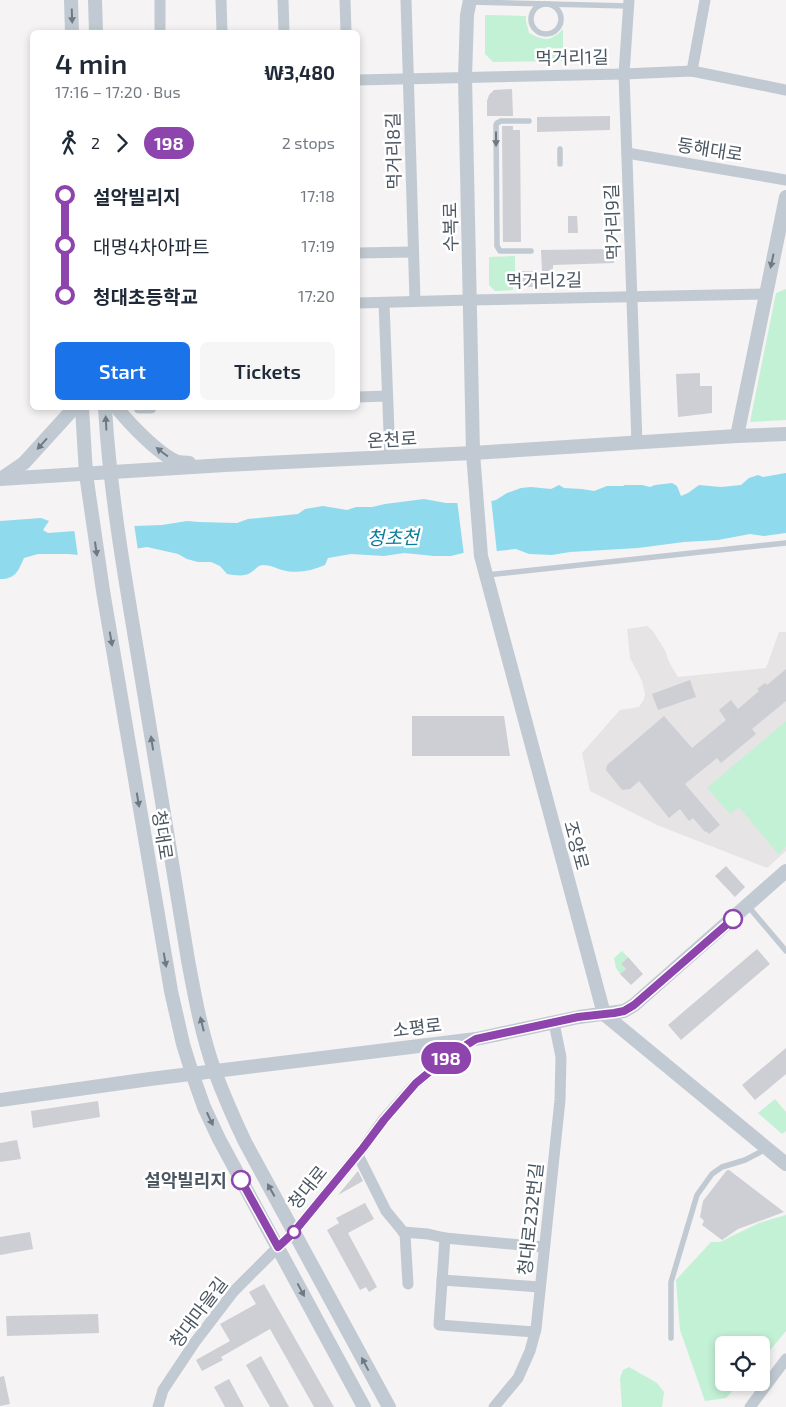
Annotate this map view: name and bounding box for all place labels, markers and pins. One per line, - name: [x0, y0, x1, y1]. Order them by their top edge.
- unlabelled marker: [723, 909, 743, 929]
- place label: 설악빌리지: [144, 1169, 227, 1191]
- marker: 설악빌리지: [231, 1170, 251, 1190]
- unlabelled marker: [287, 1225, 301, 1239]

